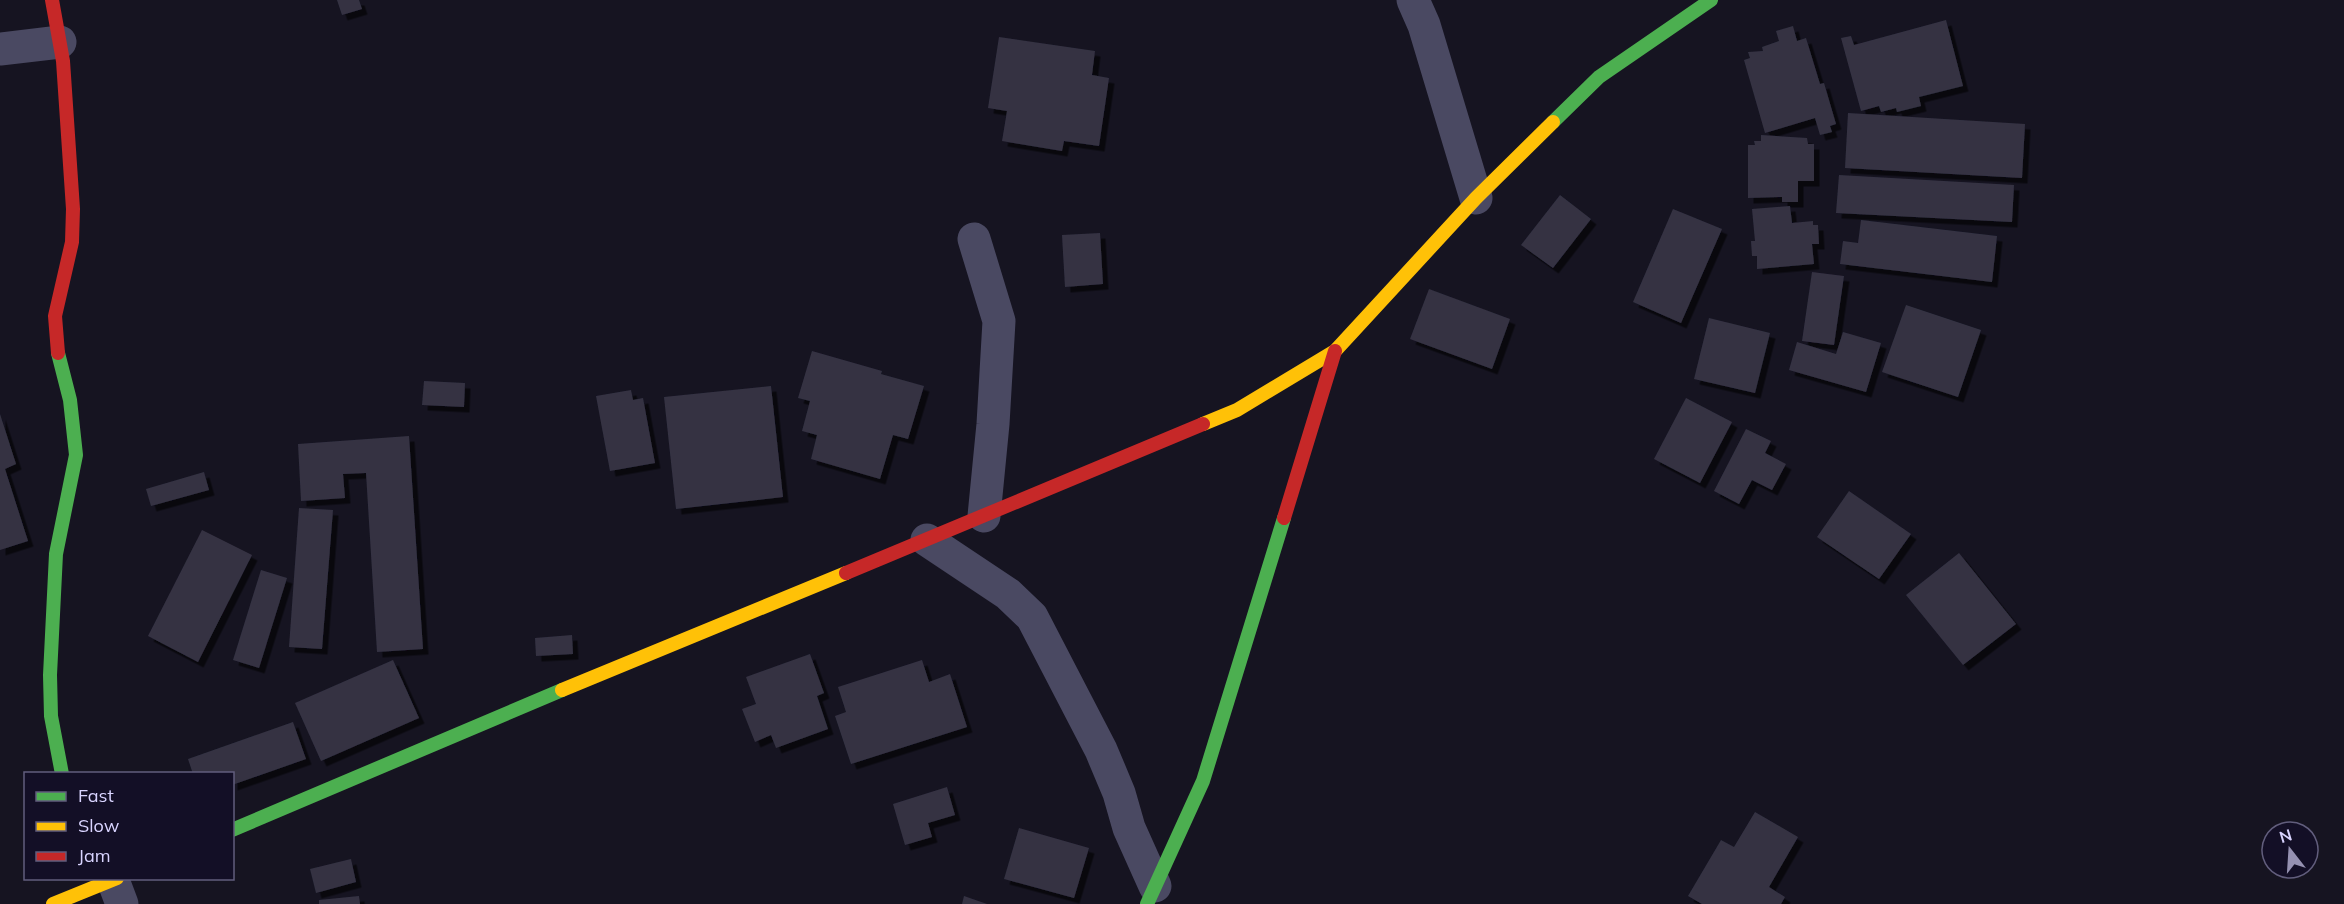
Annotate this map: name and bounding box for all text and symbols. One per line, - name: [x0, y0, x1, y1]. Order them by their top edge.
- legend: [24, 772, 234, 880]
- text: Fast: [78, 784, 114, 807]
- text: Slow: [78, 814, 120, 837]
- north arrow: [2260, 820, 2320, 880]
- text: N: [2277, 824, 2294, 847]
- text: Jam: [78, 844, 111, 867]

